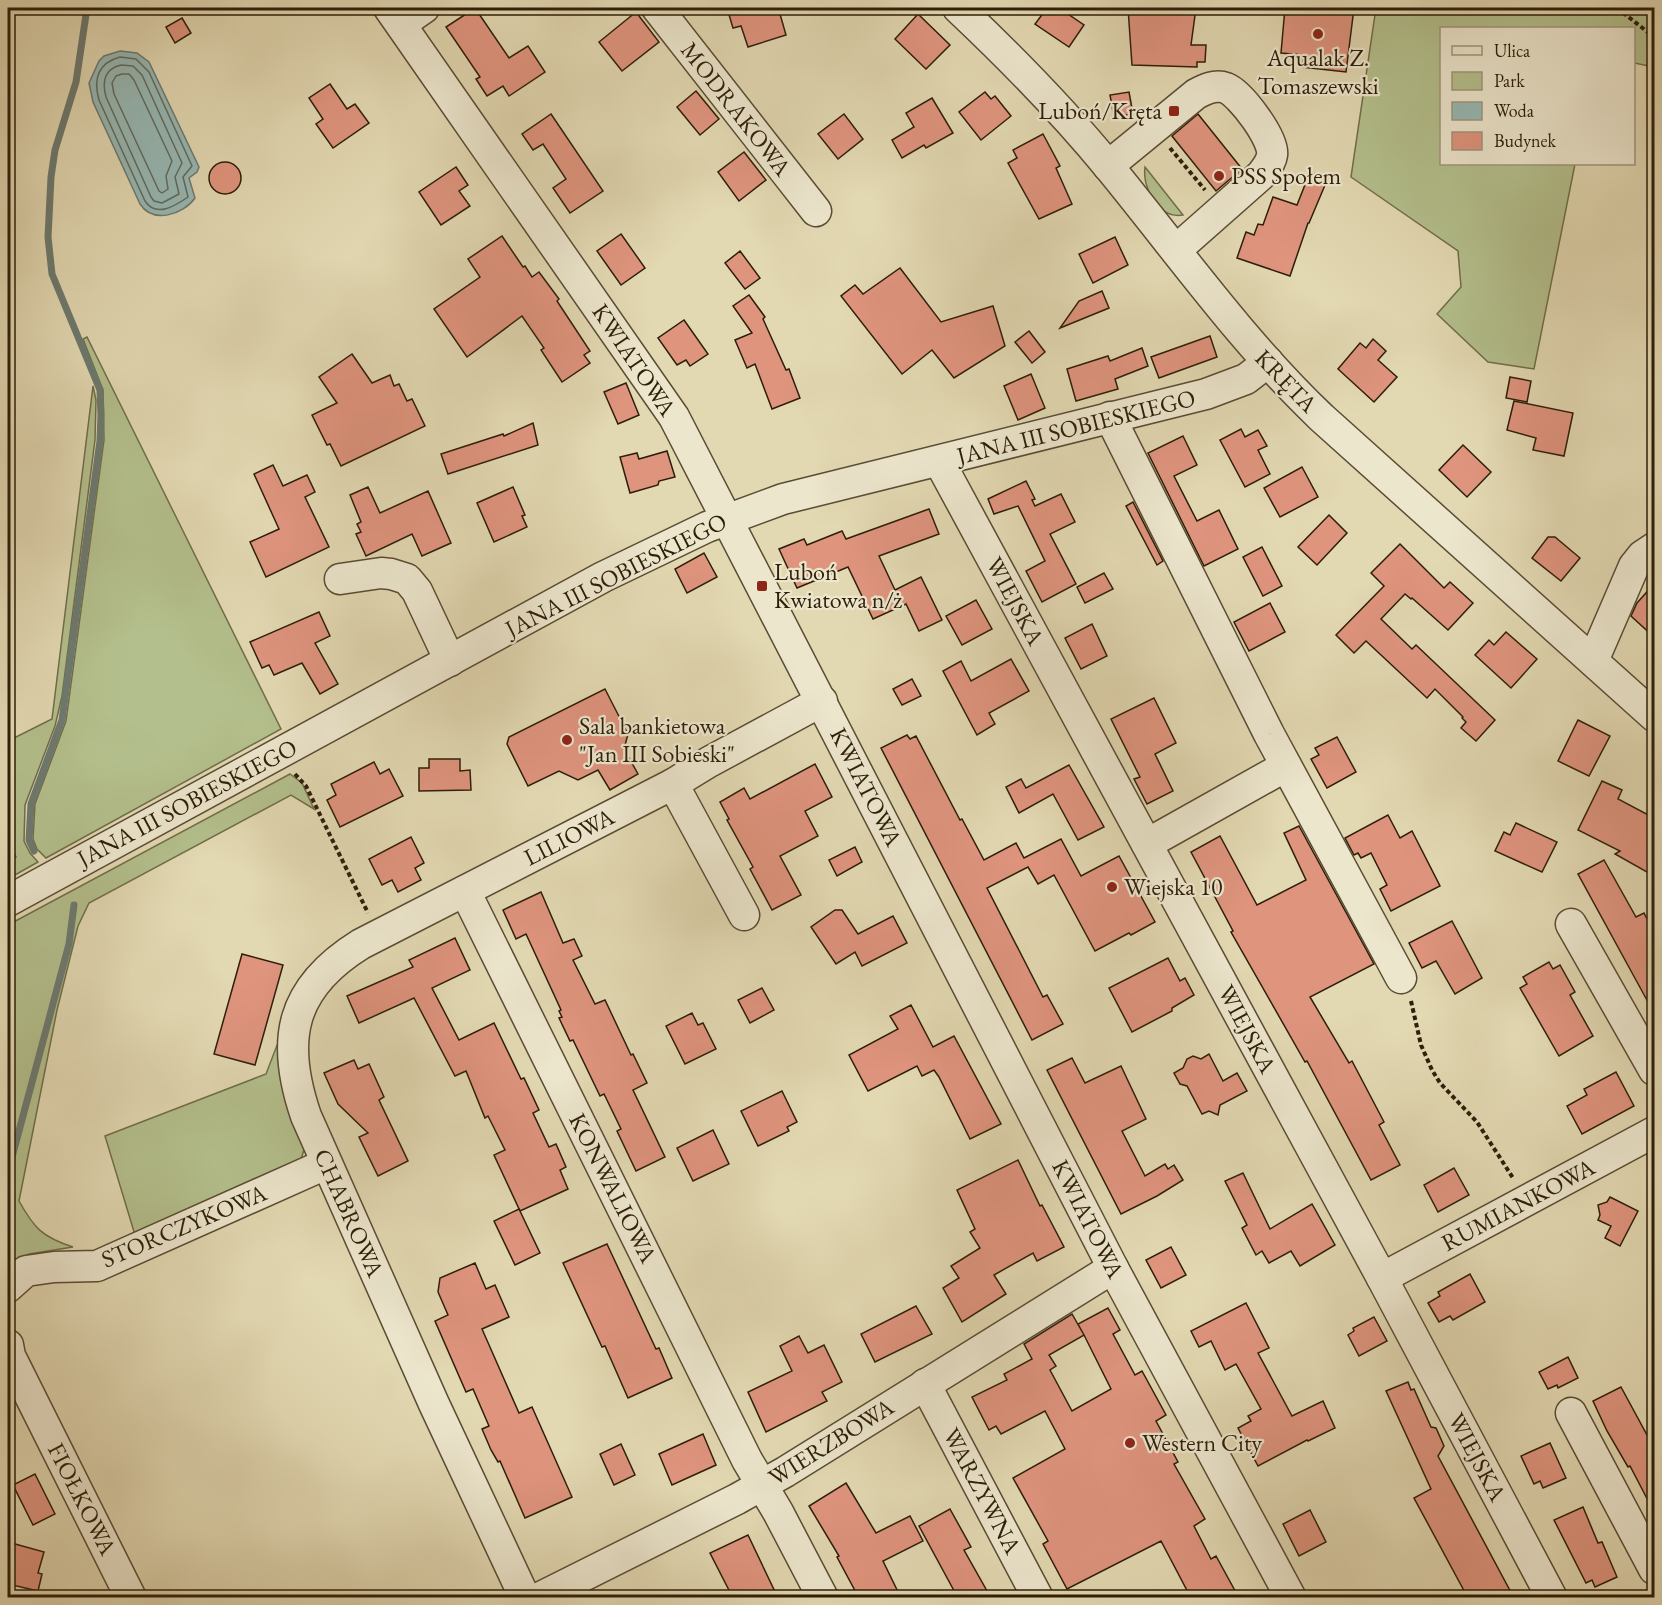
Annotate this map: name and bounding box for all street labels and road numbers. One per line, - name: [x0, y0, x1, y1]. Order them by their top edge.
- street label: MODRAKOWA: [674, 35, 799, 182]
- street label: KWIATOWA: [585, 297, 684, 422]
- street label: KRĘTA: [1248, 342, 1325, 419]
- street label: JANA III SOBIESKIEGO: [951, 382, 1198, 472]
- street label: JANA III SOBIESKIEGO: [498, 505, 732, 645]
- street label: WIEJSKA: [979, 551, 1052, 651]
- street label: KWIATOWA: [823, 722, 910, 852]
- street label: JANA III SOBIESKIEGO: [70, 731, 302, 875]
- street label: LILIOWA: [518, 800, 620, 872]
- street label: WIEJSKA: [1211, 979, 1284, 1079]
- street label: KONWALIOWA: [562, 1108, 665, 1268]
- street label: CHABROWA: [307, 1144, 392, 1282]
- street label: RUMIANKOWA: [1436, 1151, 1600, 1258]
- street label: KWIATOWA: [1045, 1154, 1132, 1284]
- street label: STORCZYKOWA: [96, 1177, 272, 1274]
- street label: WIERZBOWA: [762, 1391, 900, 1492]
- street label: WIEJSKA: [1441, 1407, 1514, 1507]
- street label: WARZYWNA: [936, 1422, 1029, 1560]
- street label: FIOŁKOWA: [41, 1437, 124, 1561]

